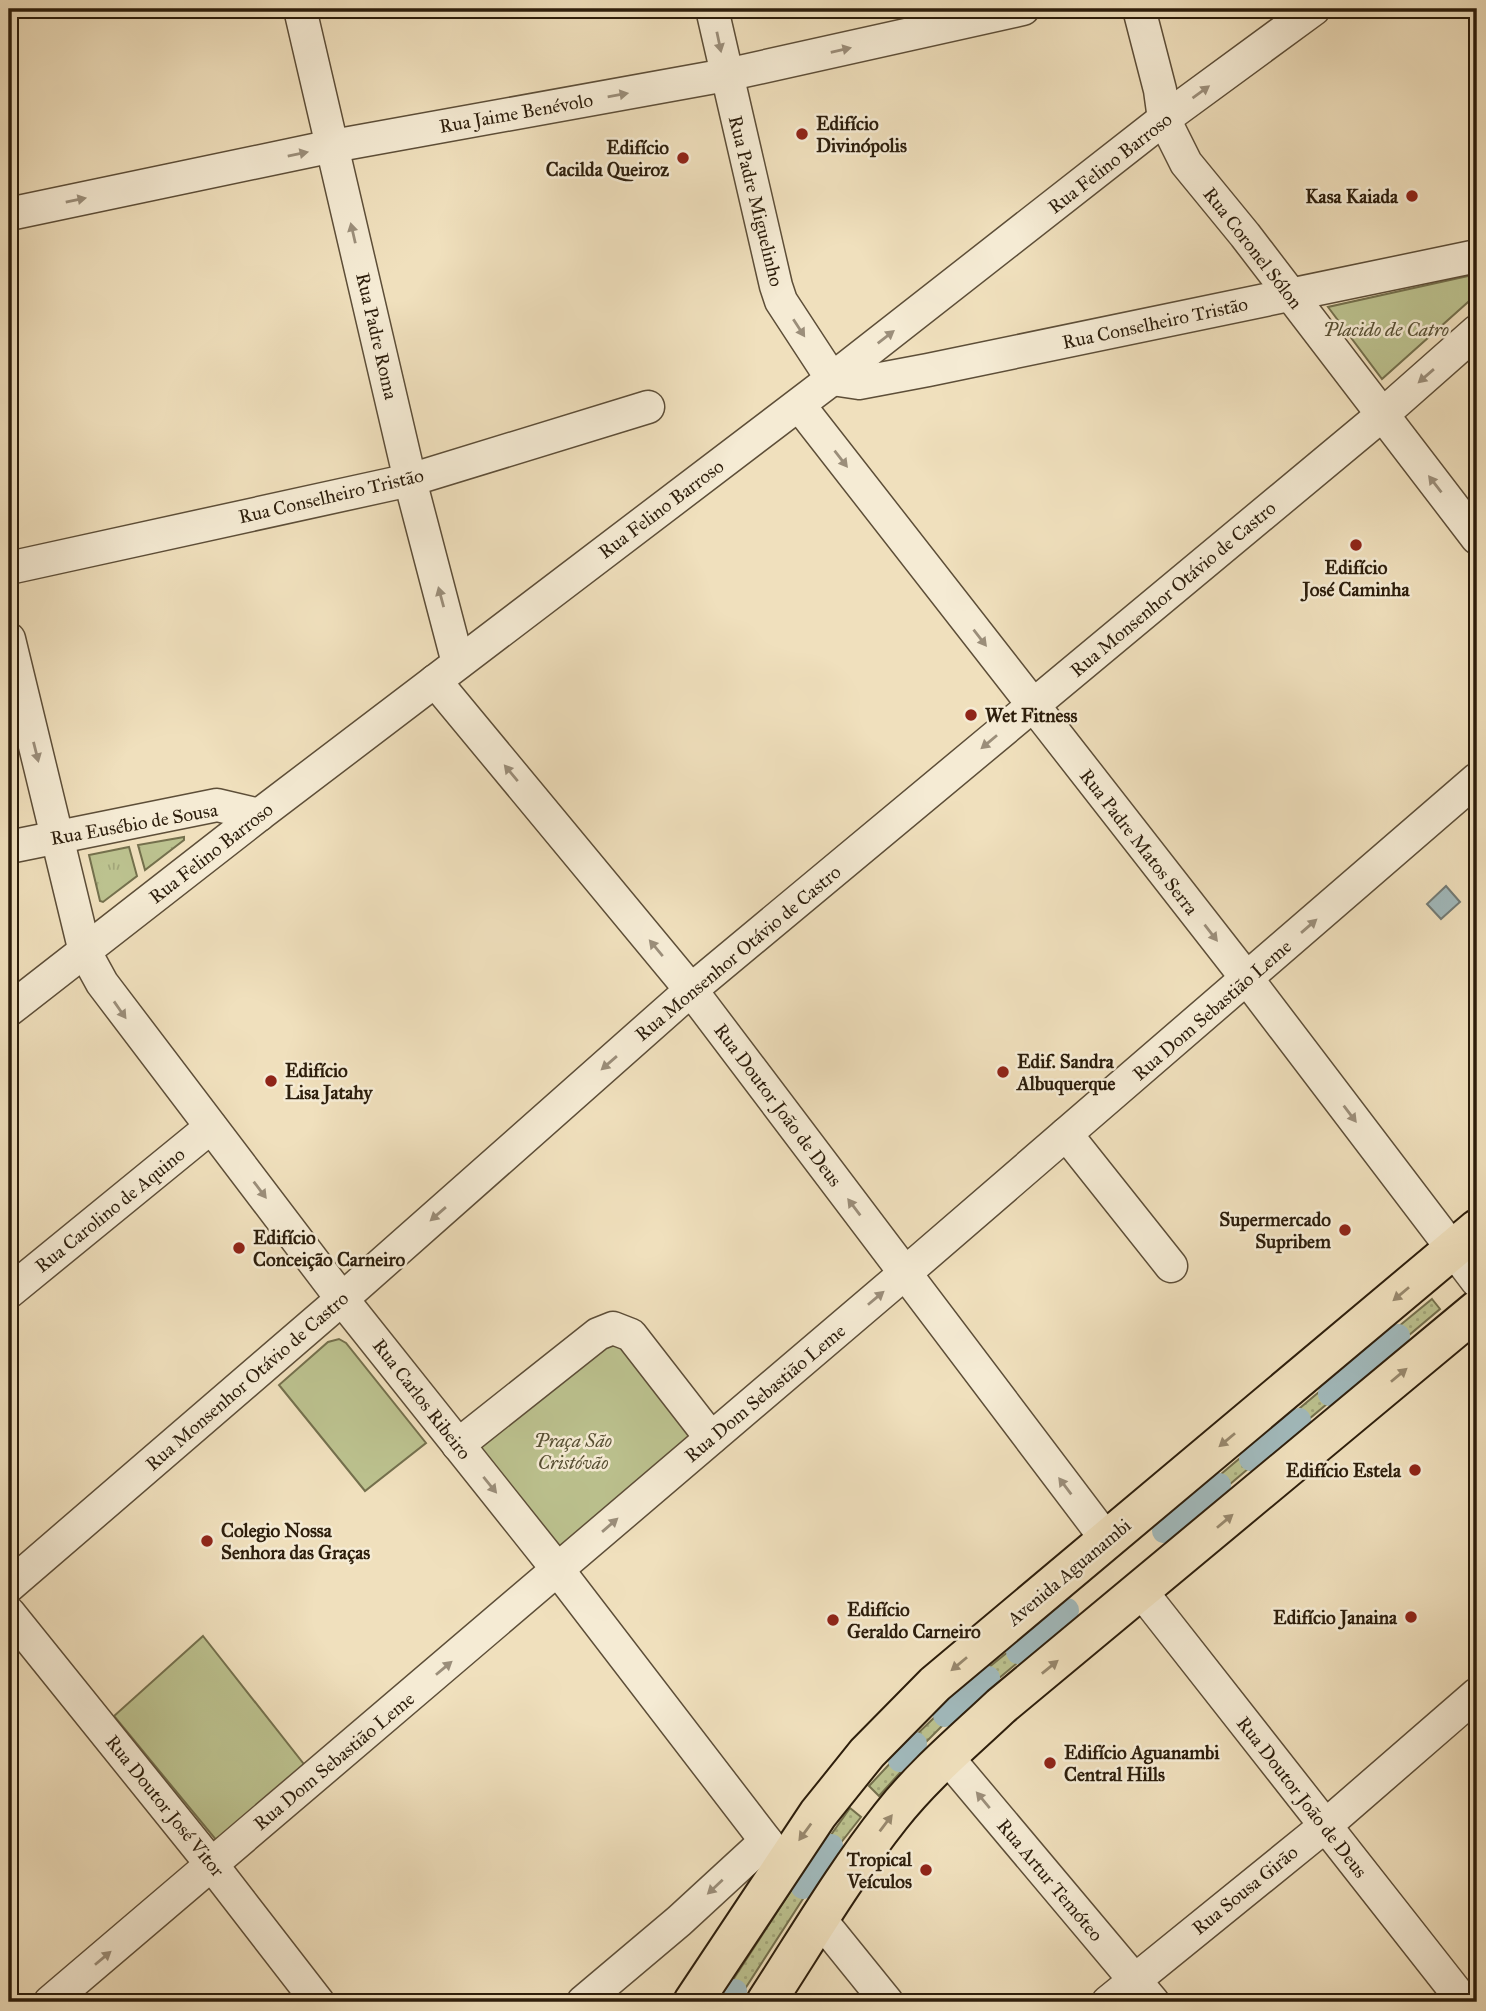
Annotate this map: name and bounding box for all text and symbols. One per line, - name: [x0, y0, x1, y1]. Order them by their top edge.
- one-way arrow: [713, 31, 724, 53]
- one-way arrow: [830, 44, 852, 55]
- one-way arrow: [1192, 86, 1210, 100]
- street label: Rua Jaime Benévolo: [437, 88, 595, 139]
- one-way arrow: [607, 89, 629, 100]
- street label: Rua Felino Barroso: [1043, 107, 1177, 219]
- place label: Edifício Divinópolis: [816, 112, 907, 158]
- street label: Rua Padre Miguelinho: [723, 113, 788, 289]
- marker: Edifício Divinópolis: [794, 126, 810, 142]
- place label: Edifício Cacilda Queiroz: [546, 136, 669, 182]
- one-way arrow: [287, 148, 309, 159]
- marker: Edifício Cacilda Queiroz: [675, 150, 691, 166]
- street label: Rua Coronel Sólon: [1198, 183, 1308, 313]
- place label: Kasa Kaiada: [1305, 185, 1399, 208]
- marker: Kasa Kaiada: [1404, 188, 1420, 204]
- one-way arrow: [65, 195, 87, 206]
- one-way arrow: [347, 222, 358, 244]
- street label: Rua Padre Roma: [351, 270, 403, 403]
- street label: Rua Conselheiro Tristão: [1060, 292, 1250, 354]
- one-way arrow: [792, 318, 805, 337]
- park label: Placido de Catro: [1323, 318, 1449, 341]
- one-way arrow: [877, 331, 895, 345]
- one-way arrow: [1417, 368, 1435, 384]
- one-way arrow: [833, 449, 848, 467]
- street label: Rua Felino Barroso: [594, 454, 728, 564]
- street label: Rua Conselheiro Tristão: [236, 463, 426, 528]
- one-way arrow: [1428, 475, 1443, 493]
- street label: Rua Monsenhor Otávio de Castro: [1065, 496, 1281, 682]
- marker: Edifício José Caminha: [1348, 537, 1364, 553]
- place label: Edifício José Caminha: [1300, 556, 1410, 602]
- one-way arrow: [435, 586, 446, 608]
- one-way arrow: [973, 629, 988, 647]
- place label: Wet Fitness: [985, 704, 1077, 727]
- marker: Wet Fitness: [963, 707, 979, 723]
- one-way arrow: [980, 735, 998, 750]
- one-way arrow: [31, 742, 42, 764]
- one-way arrow: [504, 764, 519, 781]
- street label: Rua Padre Matos Serra: [1075, 764, 1204, 920]
- street label: Rua Felino Barroso: [144, 797, 278, 909]
- street label: Rua Eusébio de Sousa: [49, 798, 220, 850]
- street label: Rua Monsenhor Otávio de Castro: [630, 860, 846, 1046]
- one-way arrow: [1300, 919, 1317, 934]
- one-way arrow: [1204, 924, 1219, 942]
- street label: Rua Dom Sebastião Leme: [1128, 935, 1296, 1085]
- one-way arrow: [649, 939, 664, 957]
- one-way arrow: [113, 1001, 127, 1019]
- street label: Rua Doutor João de Deus: [708, 1019, 847, 1192]
- place label: Edif. Sandra Albuquerque: [1015, 1050, 1116, 1096]
- one-way arrow: [600, 1055, 618, 1071]
- place label: Edifício Lisa Jatahy: [285, 1059, 374, 1105]
- marker: Edif. Sandra Albuquerque: [995, 1064, 1011, 1080]
- marker: Edifício Lisa Jatahy: [263, 1073, 279, 1089]
- one-way arrow: [1342, 1104, 1357, 1122]
- street label: Rua Carolino de Aquino: [30, 1142, 190, 1278]
- one-way arrow: [252, 1181, 266, 1199]
- one-way arrow: [847, 1198, 861, 1216]
- one-way arrow: [430, 1206, 447, 1221]
- place label: Supermercado Supribem: [1219, 1208, 1331, 1254]
- marker: Supermercado Supribem: [1337, 1222, 1353, 1238]
- place label: Edifício Conceição Carneiro: [253, 1226, 405, 1272]
- marker: Edifício Conceição Carneiro: [231, 1240, 247, 1256]
- street label: Rua Monsenhor Otávio de Castro: [141, 1286, 353, 1475]
- one-way arrow: [1393, 1286, 1410, 1301]
- one-way arrow: [868, 1291, 885, 1306]
- street label: Rua Dom Sebastião Leme: [680, 1319, 850, 1467]
- street label: Rua Carlos Ribeiro: [368, 1334, 476, 1464]
- one-way arrow: [1391, 1368, 1408, 1383]
- park label: Praça São Cristóvão: [534, 1429, 612, 1474]
- one-way arrow: [1218, 1432, 1236, 1447]
- place label: Edifício Estela: [1286, 1459, 1402, 1482]
- marker: Edifício Estela: [1407, 1462, 1423, 1478]
- one-way arrow: [482, 1477, 497, 1494]
- one-way arrow: [1058, 1477, 1073, 1495]
- street label: Avenida Aguanambi: [1002, 1514, 1136, 1632]
- one-way arrow: [1216, 1514, 1233, 1529]
- one-way arrow: [601, 1517, 619, 1533]
- place label: Colegio Nossa Senhora das Graças: [221, 1519, 370, 1565]
- marker: Colegio Nossa Senhora das Graças: [199, 1533, 215, 1549]
- place label: Edifício Geraldo Carneiro: [847, 1598, 981, 1643]
- place label: Edifício Janaina: [1273, 1606, 1398, 1630]
- marker: Edifício Janaina: [1403, 1609, 1419, 1625]
- marker: Edifício Geraldo Carneiro: [825, 1612, 841, 1628]
- one-way arrow: [950, 1657, 968, 1672]
- one-way arrow: [1041, 1659, 1059, 1674]
- one-way arrow: [435, 1661, 452, 1676]
- street label: Rua Dom Sebastião Leme: [249, 1687, 419, 1835]
- street label: Rua Doutor João de Deus: [1231, 1712, 1372, 1883]
- street label: Rua Doutor José Vitor: [100, 1731, 230, 1883]
- place label: Edifício Aguanambi Central Hills: [1064, 1741, 1220, 1786]
- marker: Edifício Aguanambi Central Hills: [1042, 1755, 1058, 1771]
- one-way arrow: [976, 1791, 991, 1808]
- street label: Rua Artur Temóteo: [992, 1814, 1108, 1946]
- one-way arrow: [878, 1815, 893, 1833]
- one-way arrow: [799, 1823, 813, 1841]
- street label: Rua Sousa Girão: [1188, 1840, 1303, 1940]
- place label: Tropical Veículos: [846, 1848, 913, 1893]
- marker: Tropical Veículos: [918, 1862, 934, 1878]
- one-way arrow: [707, 1879, 724, 1895]
- one-way arrow: [94, 1951, 111, 1966]

